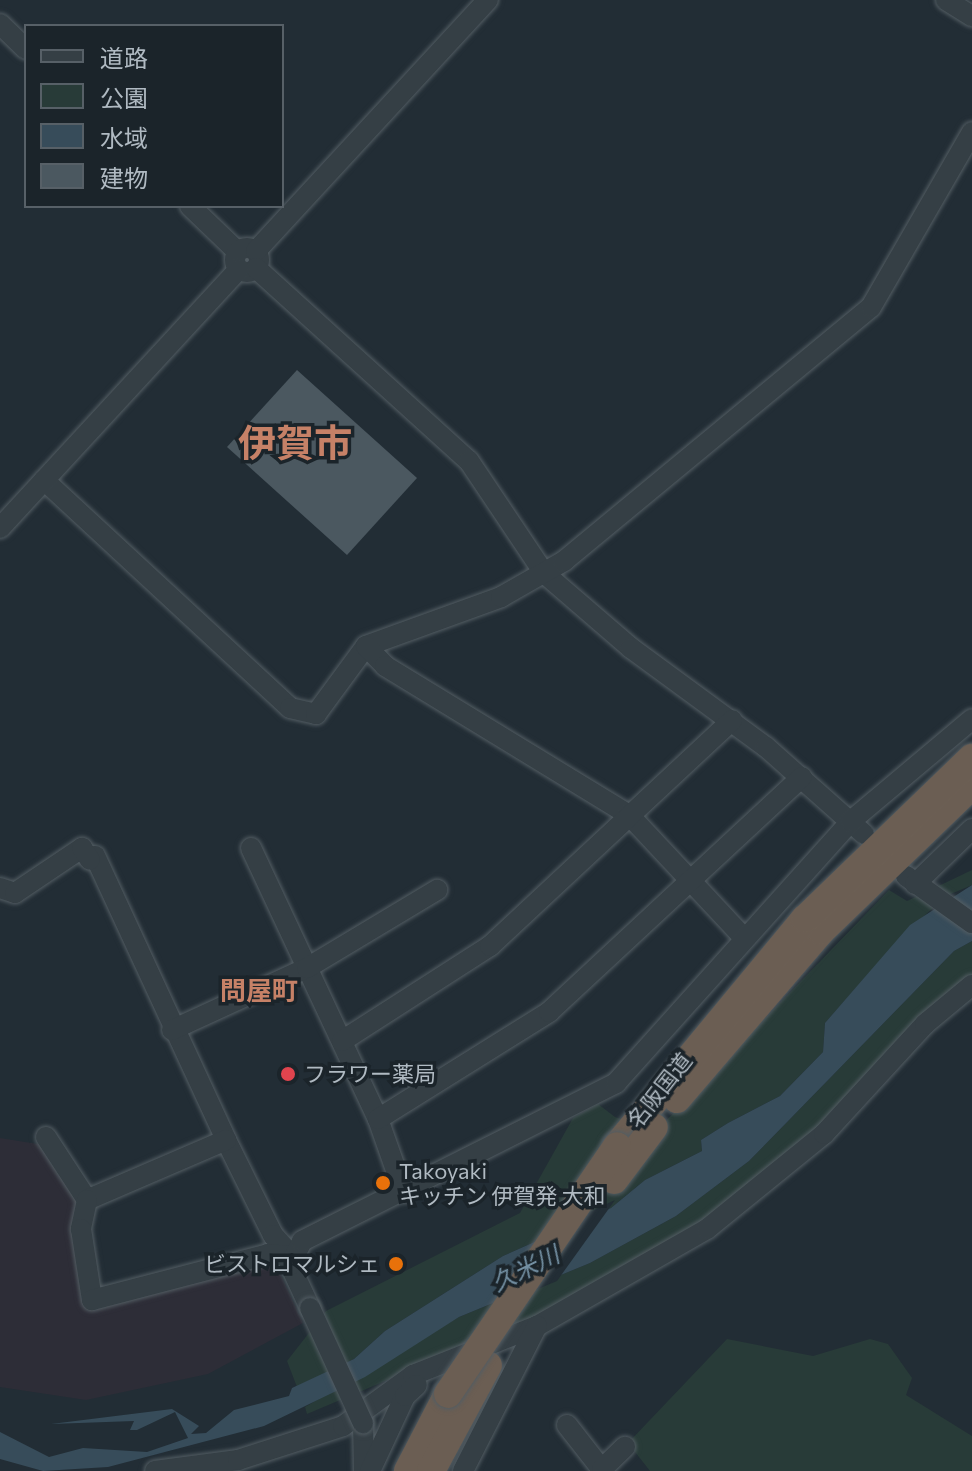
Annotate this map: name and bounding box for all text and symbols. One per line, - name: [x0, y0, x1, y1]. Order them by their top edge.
- legend: [24, 24, 284, 208]
- text: 道路: [100, 43, 148, 72]
- text: 公園: [100, 83, 148, 112]
- text: 水域: [100, 123, 148, 152]
- text: 建物: [100, 163, 148, 192]
- district label: 伊賀市: [238, 419, 352, 465]
- district label: 問屋町: [220, 974, 298, 1006]
- street label: 名阪国道: [622, 1047, 696, 1133]
- place label: フラワー薬局: [304, 1061, 436, 1087]
- marker: フラワー薬局: [279, 1065, 297, 1083]
- place label: Takoyaki キッチン 伊賀発 大和: [399, 1157, 605, 1208]
- marker: Takoyaki キッチン 伊賀発 大和: [374, 1174, 392, 1192]
- water label: 久米川: [486, 1239, 564, 1297]
- place label: ビストロマルシェ: [204, 1251, 380, 1277]
- marker: ビストロマルシェ: [387, 1255, 405, 1273]

